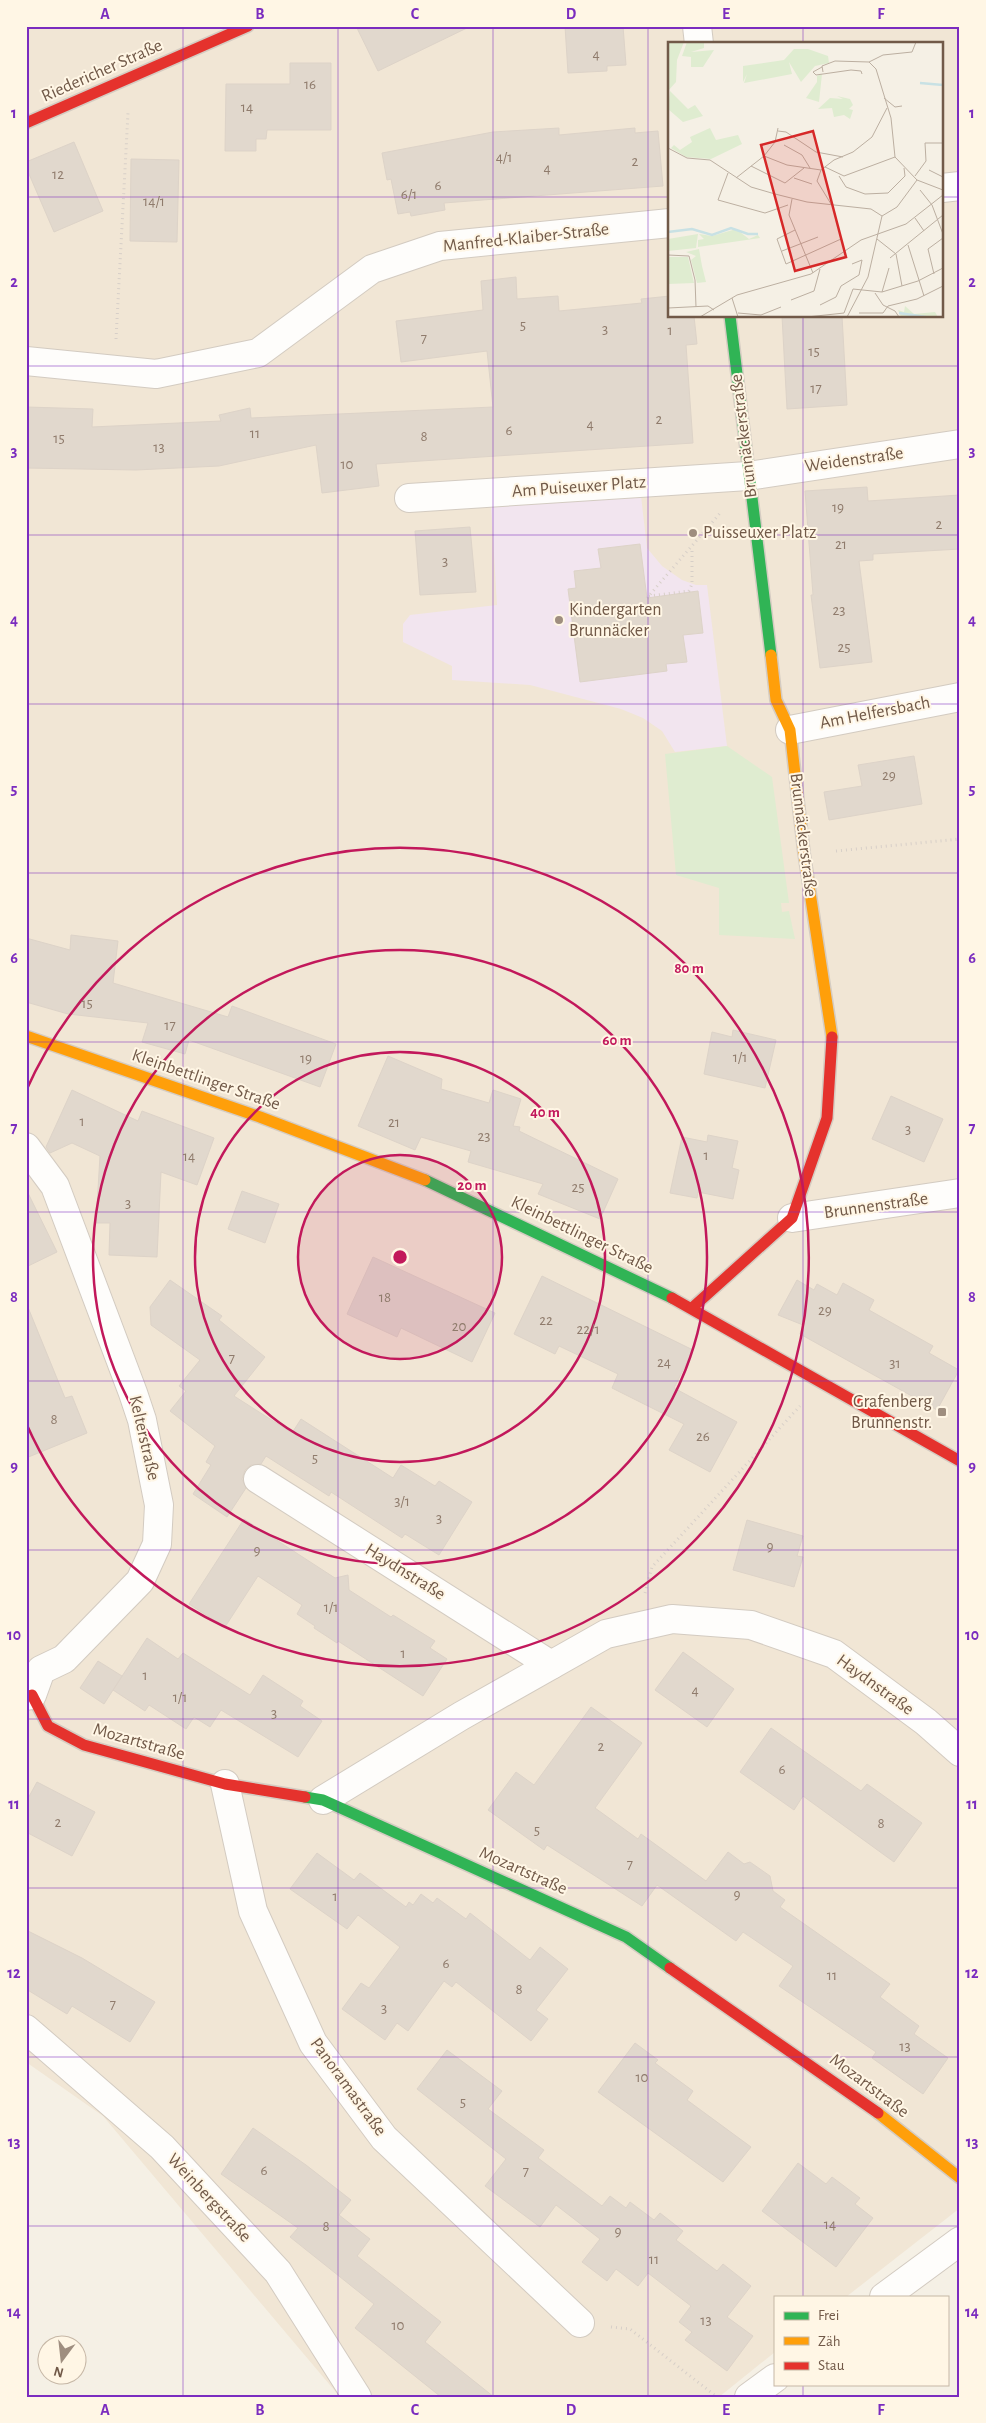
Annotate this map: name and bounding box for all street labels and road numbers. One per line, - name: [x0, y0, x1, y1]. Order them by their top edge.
- street label: Riedericher Straße: [39, 36, 165, 106]
- street label: Manfred-Klaiber-Straße: [442, 220, 610, 256]
- street label: Brunnäckerstraße: [727, 373, 761, 499]
- street label: Weidenstraße: [803, 444, 905, 476]
- street label: Am Puiseuxer Platz: [511, 473, 647, 501]
- street label: Am Helfersbach: [818, 693, 932, 733]
- street label: Brunnäckerstraße: [786, 772, 820, 898]
- street label: Kleinbettlinger Straße: [129, 1046, 283, 1114]
- street label: Brunnenstraße: [823, 1190, 929, 1222]
- street label: Kleinbettlinger Straße: [508, 1193, 656, 1277]
- street label: Kelterstraße: [126, 1394, 162, 1482]
- street label: Haydnstraße: [362, 1540, 448, 1604]
- street label: Haydnstraße: [833, 1651, 917, 1719]
- street label: Mozartstraße: [91, 1720, 187, 1764]
- street label: Mozartstraße: [476, 1844, 570, 1898]
- street label: Panoramastraße: [307, 2035, 389, 2139]
- street label: Mozartstraße: [826, 2050, 912, 2122]
- street label: Weinbergstraße: [164, 2150, 254, 2246]

